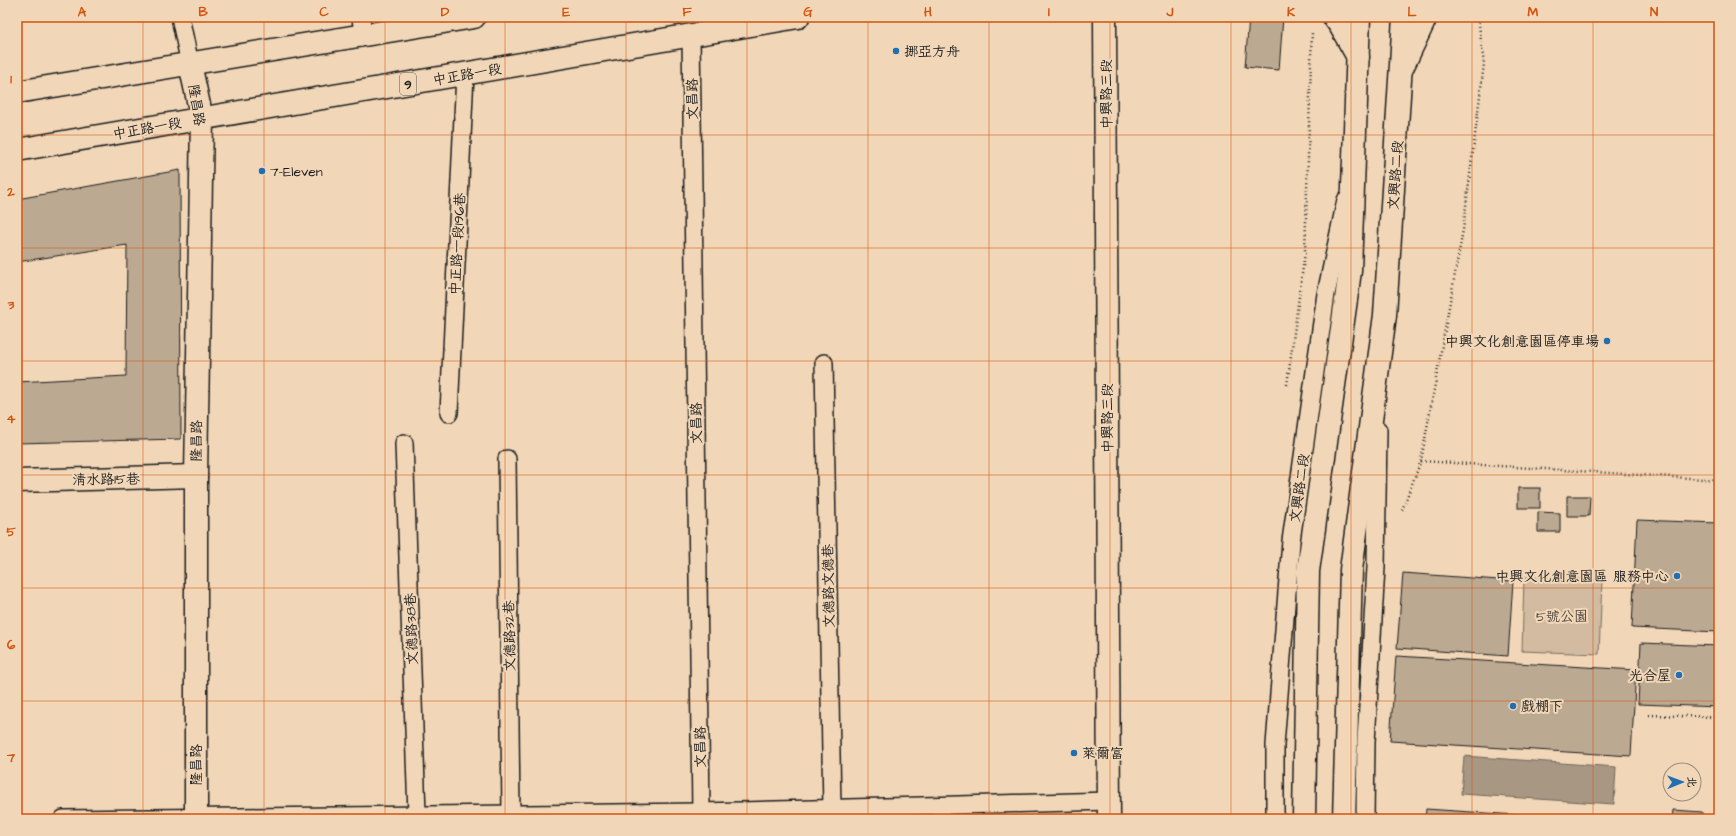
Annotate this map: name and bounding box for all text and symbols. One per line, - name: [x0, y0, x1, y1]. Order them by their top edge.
- text: A: [78, 3, 87, 21]
- text: B: [198, 3, 208, 21]
- text: C: [319, 3, 329, 21]
- text: D: [441, 3, 450, 21]
- text: E: [562, 3, 570, 21]
- text: F: [682, 3, 692, 21]
- text: G: [803, 3, 813, 21]
- text: H: [924, 3, 932, 21]
- text: I: [1048, 3, 1050, 21]
- text: J: [1166, 3, 1174, 21]
- text: K: [1287, 3, 1295, 21]
- text: L: [1407, 3, 1417, 21]
- text: M: [1528, 3, 1539, 21]
- text: N: [1650, 3, 1658, 21]
- place label: 挪亞方舟: [904, 42, 960, 62]
- marker: 挪亞方舟: [891, 46, 901, 56]
- street label: 中正路一段: [431, 59, 503, 91]
- street label: 中興路三段: [1097, 59, 1117, 129]
- text: 1: [10, 70, 12, 88]
- road number: 9: [400, 73, 416, 95]
- street label: 文昌路: [683, 78, 703, 120]
- street label: 隆昌路: [183, 83, 209, 127]
- street label: 中正路一段: [111, 113, 183, 145]
- street label: 文興路二段: [1384, 139, 1408, 211]
- place label: 7-Eleven: [270, 162, 323, 182]
- marker: 7-Eleven: [257, 166, 267, 176]
- text: 2: [6, 183, 15, 201]
- street label: 中正路一段196巷: [445, 191, 471, 296]
- text: 3: [7, 296, 15, 314]
- place label: 中興文化創意園區停車場: [1445, 332, 1599, 352]
- marker: 中興文化創意園區停車場: [1602, 336, 1612, 346]
- street label: 中興路三段: [1098, 383, 1118, 453]
- street label: 文昌路: [687, 402, 707, 444]
- text: 4: [7, 410, 16, 428]
- street label: 隆昌路: [187, 420, 207, 462]
- street label: 文興路二段: [1285, 452, 1315, 524]
- street label: 清水路15巷: [72, 469, 141, 491]
- text: 5: [6, 523, 16, 541]
- street label: 文德路文德巷: [818, 543, 840, 628]
- place label: 中興文化創意園區 服務中心: [1495, 567, 1669, 587]
- marker: 中興文化創意園區 服務中心: [1672, 571, 1682, 581]
- street label: 文德路38巷: [401, 592, 423, 665]
- street label: 文德路32巷: [499, 599, 521, 672]
- park label: 5號公園: [1536, 607, 1588, 627]
- text: 6: [7, 636, 16, 654]
- place label: 光合屋: [1629, 666, 1671, 686]
- marker: 光合屋: [1674, 670, 1684, 680]
- place label: 戲棚下: [1521, 697, 1563, 717]
- marker: 戲棚下: [1508, 701, 1518, 711]
- street label: 文昌路: [691, 726, 711, 768]
- street label: 隆昌路: [187, 744, 207, 786]
- place label: 萊爾富: [1082, 744, 1124, 764]
- marker: 萊爾富: [1069, 748, 1079, 758]
- text: 7: [6, 749, 16, 767]
- north arrow: [1662, 762, 1702, 802]
- text: 北: [1684, 776, 1699, 787]

